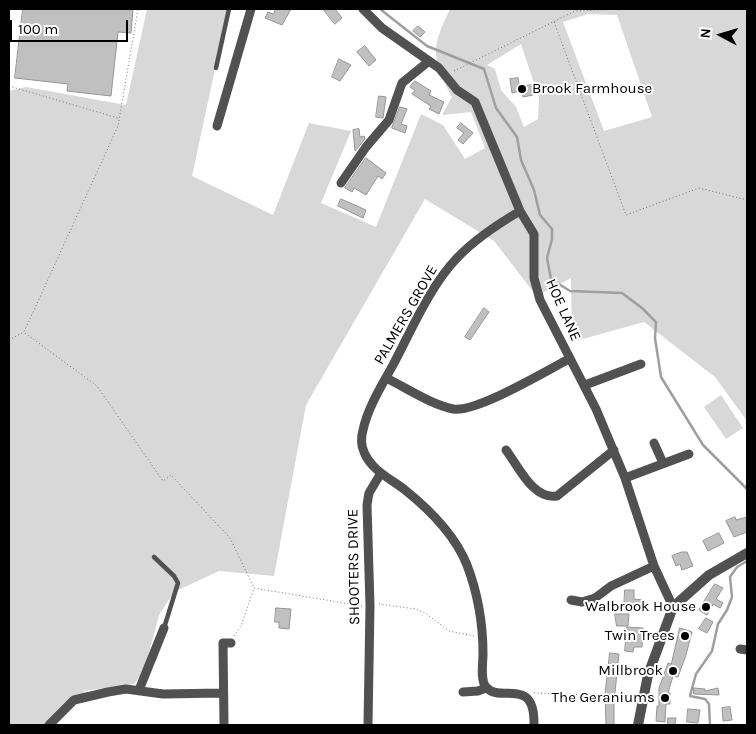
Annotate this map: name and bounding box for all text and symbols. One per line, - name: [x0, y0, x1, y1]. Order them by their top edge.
- scale bar: [12, 10, 130, 42]
- north arrow: [696, 10, 746, 60]
- text: 100 m: [18, 20, 58, 38]
- text: N: [697, 28, 715, 39]
- place label: Brook Farmhouse: [532, 80, 652, 98]
- marker: Brook Farmhouse: [516, 83, 528, 95]
- street label: PALMERS GROVE: [370, 262, 442, 368]
- street label: HOE LANE: [541, 276, 585, 344]
- street label: SHOOTERS DRIVE: [344, 509, 364, 625]
- place label: Walbrook House: [585, 598, 696, 616]
- marker: Walbrook House: [700, 601, 712, 613]
- place label: Twin Trees: [605, 627, 675, 645]
- marker: Twin Trees: [679, 630, 691, 642]
- place label: Millbrook: [598, 662, 663, 680]
- marker: Millbrook: [667, 665, 679, 677]
- place label: The Geraniums: [552, 689, 655, 707]
- marker: The Geraniums: [659, 692, 671, 704]

